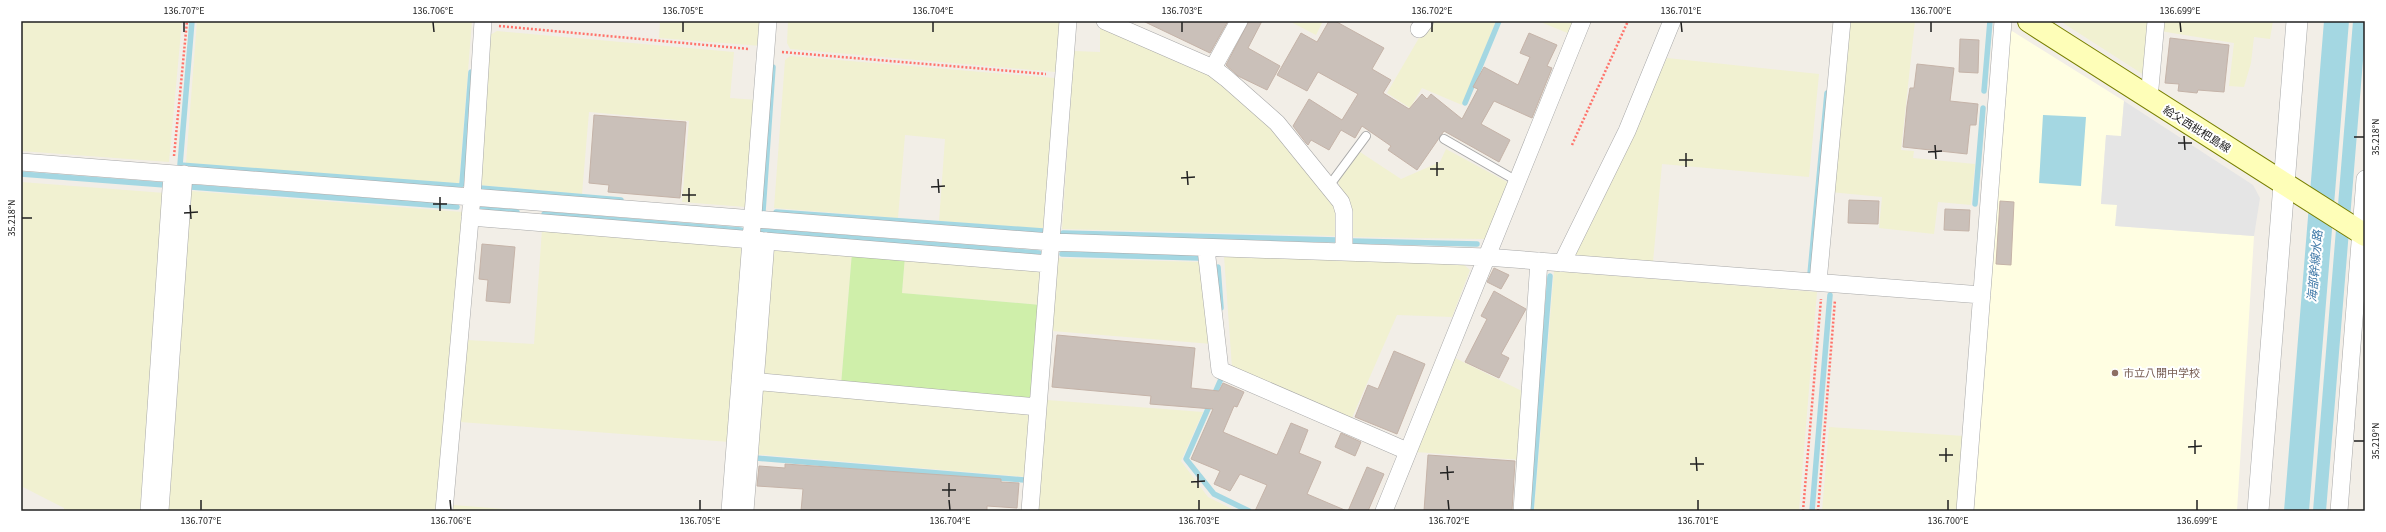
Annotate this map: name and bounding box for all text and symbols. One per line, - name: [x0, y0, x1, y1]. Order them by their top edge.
- text: 136.707°E: [164, 4, 204, 18]
- text: 136.706°E: [413, 4, 453, 18]
- text: 136.705°E: [663, 4, 703, 18]
- text: 136.704°E: [913, 4, 953, 18]
- text: 136.703°E: [1162, 4, 1202, 18]
- text: 136.702°E: [1412, 4, 1452, 18]
- text: 136.701°E: [1661, 4, 1701, 18]
- text: 136.700°E: [1911, 4, 1951, 18]
- text: 136.699°E: [2160, 4, 2200, 18]
- street label: 給父西枇杷島線: [2160, 103, 2233, 156]
- text: 35.218°N: [2369, 118, 2383, 156]
- text: 35.218°N: [5, 199, 19, 237]
- water label: 海部幹線水路: [2304, 228, 2327, 303]
- place label: 市立八開中学校: [2123, 366, 2200, 381]
- marker: 市立八開中学校: [2110, 368, 2120, 378]
- text: 35.219°N: [2369, 422, 2383, 460]
- text: 136.707°E: [181, 514, 221, 528]
- text: 136.706°E: [431, 514, 471, 528]
- text: 136.705°E: [680, 514, 720, 528]
- text: 136.704°E: [930, 514, 970, 528]
- text: 136.703°E: [1179, 514, 1219, 528]
- text: 136.702°E: [1429, 514, 1469, 528]
- text: 136.701°E: [1678, 514, 1718, 528]
- text: 136.700°E: [1928, 514, 1968, 528]
- text: 136.699°E: [2177, 514, 2217, 528]

